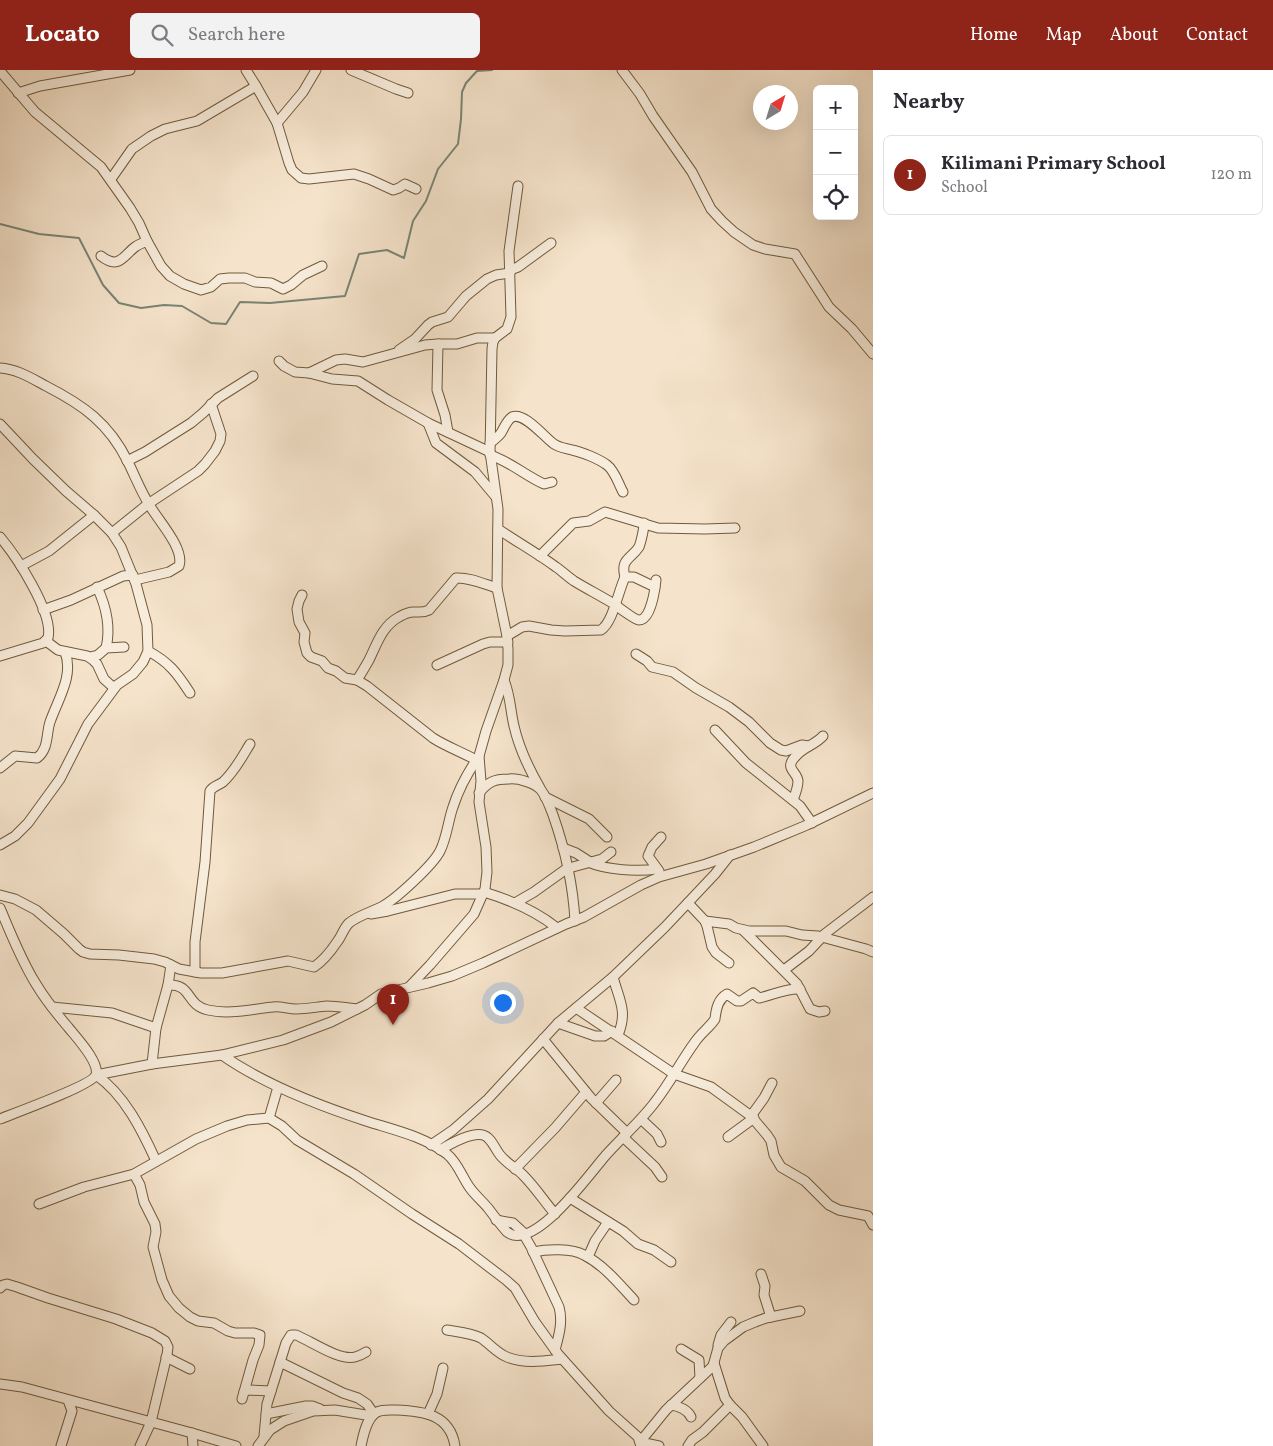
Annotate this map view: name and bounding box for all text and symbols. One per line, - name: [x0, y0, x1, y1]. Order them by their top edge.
- search box: [130, 13, 480, 58]
- text: Locato: [25, 18, 100, 52]
- icon: search: [148, 21, 176, 49]
- text: Search here: [188, 22, 285, 48]
- text: Home: [970, 23, 1018, 48]
- text: Map: [1046, 23, 1082, 48]
- text: About: [1110, 23, 1158, 48]
- text: Contact: [1186, 23, 1248, 48]
- north arrow: [753, 85, 798, 130]
- map controls: [813, 85, 858, 220]
- button: +: [813, 85, 858, 130]
- text: Nearby: [893, 88, 964, 117]
- button: −: [813, 130, 858, 175]
- text: Kilimani Primary School: [941, 151, 1166, 177]
- text: 1: [907, 164, 913, 186]
- text: 120 m: [1210, 164, 1252, 186]
- button: locate: [813, 175, 858, 220]
- text: School: [941, 177, 988, 199]
- pin: 1: [377, 984, 409, 1025]
- your location: [490, 990, 516, 1016]

